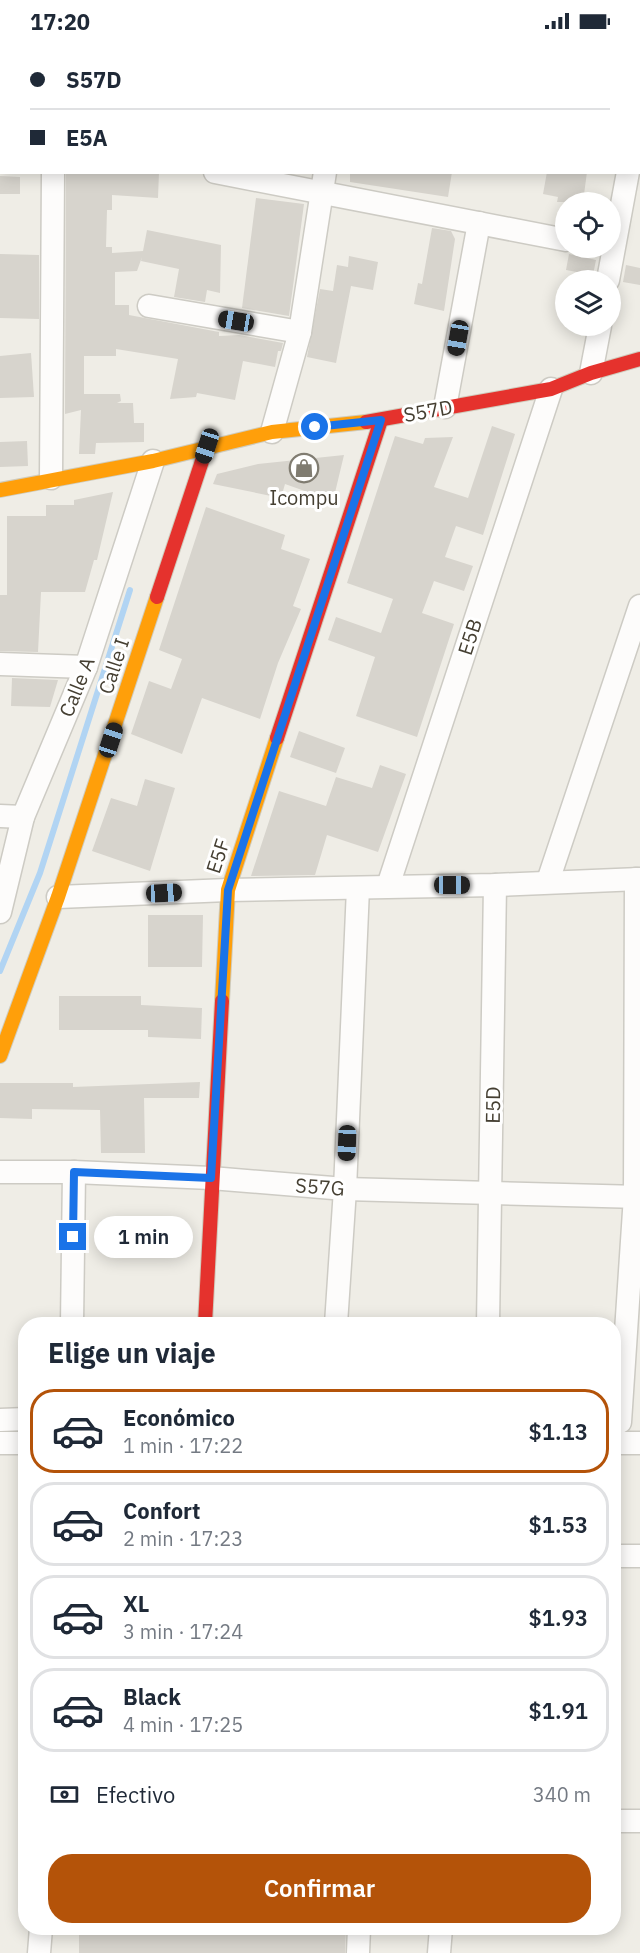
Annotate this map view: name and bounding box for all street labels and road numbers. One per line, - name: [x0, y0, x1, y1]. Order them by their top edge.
- street label: S57D: [401, 393, 454, 428]
- street label: E5B: [451, 615, 488, 658]
- street label: Calle I: [92, 634, 135, 697]
- street label: Calle A: [52, 653, 101, 721]
- street label: E5F: [199, 835, 236, 877]
- street label: E5D: [479, 1086, 506, 1124]
- street label: S57G: [294, 1171, 346, 1202]

